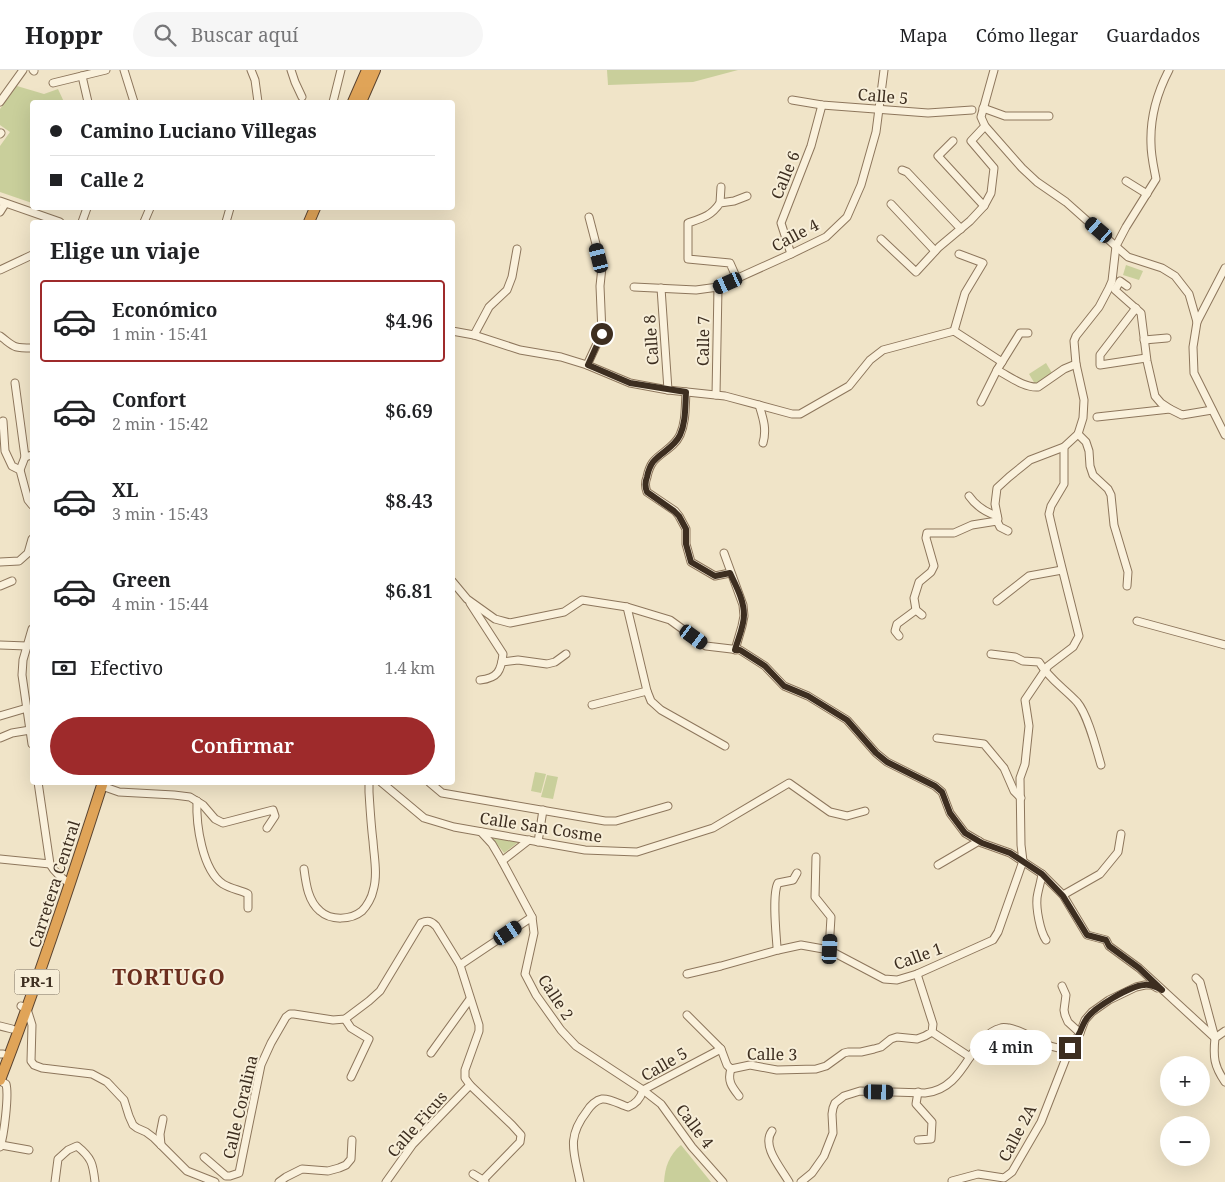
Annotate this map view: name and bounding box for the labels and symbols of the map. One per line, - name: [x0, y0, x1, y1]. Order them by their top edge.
- street label: Calle 5: [857, 83, 909, 109]
- street label: Calle 6: [765, 147, 805, 202]
- street label: Calle 4: [768, 213, 822, 257]
- car: [1082, 214, 1115, 246]
- car: [588, 242, 609, 274]
- car: [711, 270, 744, 296]
- street label: Calle 8: [638, 314, 664, 366]
- street label: Calle 7: [692, 316, 714, 366]
- route start: [591, 323, 613, 345]
- car: [677, 622, 710, 652]
- street label: Calle San Cosme: [478, 806, 604, 848]
- street label: Carretera Central: [23, 818, 85, 950]
- car: [491, 918, 524, 948]
- car: [821, 934, 838, 964]
- street label: Calle 1: [891, 937, 945, 975]
- district label: TORTUGO: [112, 963, 226, 991]
- road number: PR-1: [15, 970, 60, 994]
- street label: Calle 2: [533, 970, 579, 1024]
- callout: 4 min: [970, 1030, 1052, 1066]
- route end: [1059, 1037, 1081, 1059]
- street label: Calle 5: [637, 1042, 691, 1086]
- street label: Calle 3: [747, 1043, 797, 1065]
- street label: Calle Coralina: [217, 1053, 263, 1161]
- car: [863, 1084, 894, 1100]
- street label: Calle Ficus: [382, 1086, 452, 1162]
- street label: Calle 4: [671, 1099, 719, 1153]
- street label: Calle 2A: [993, 1100, 1042, 1165]

